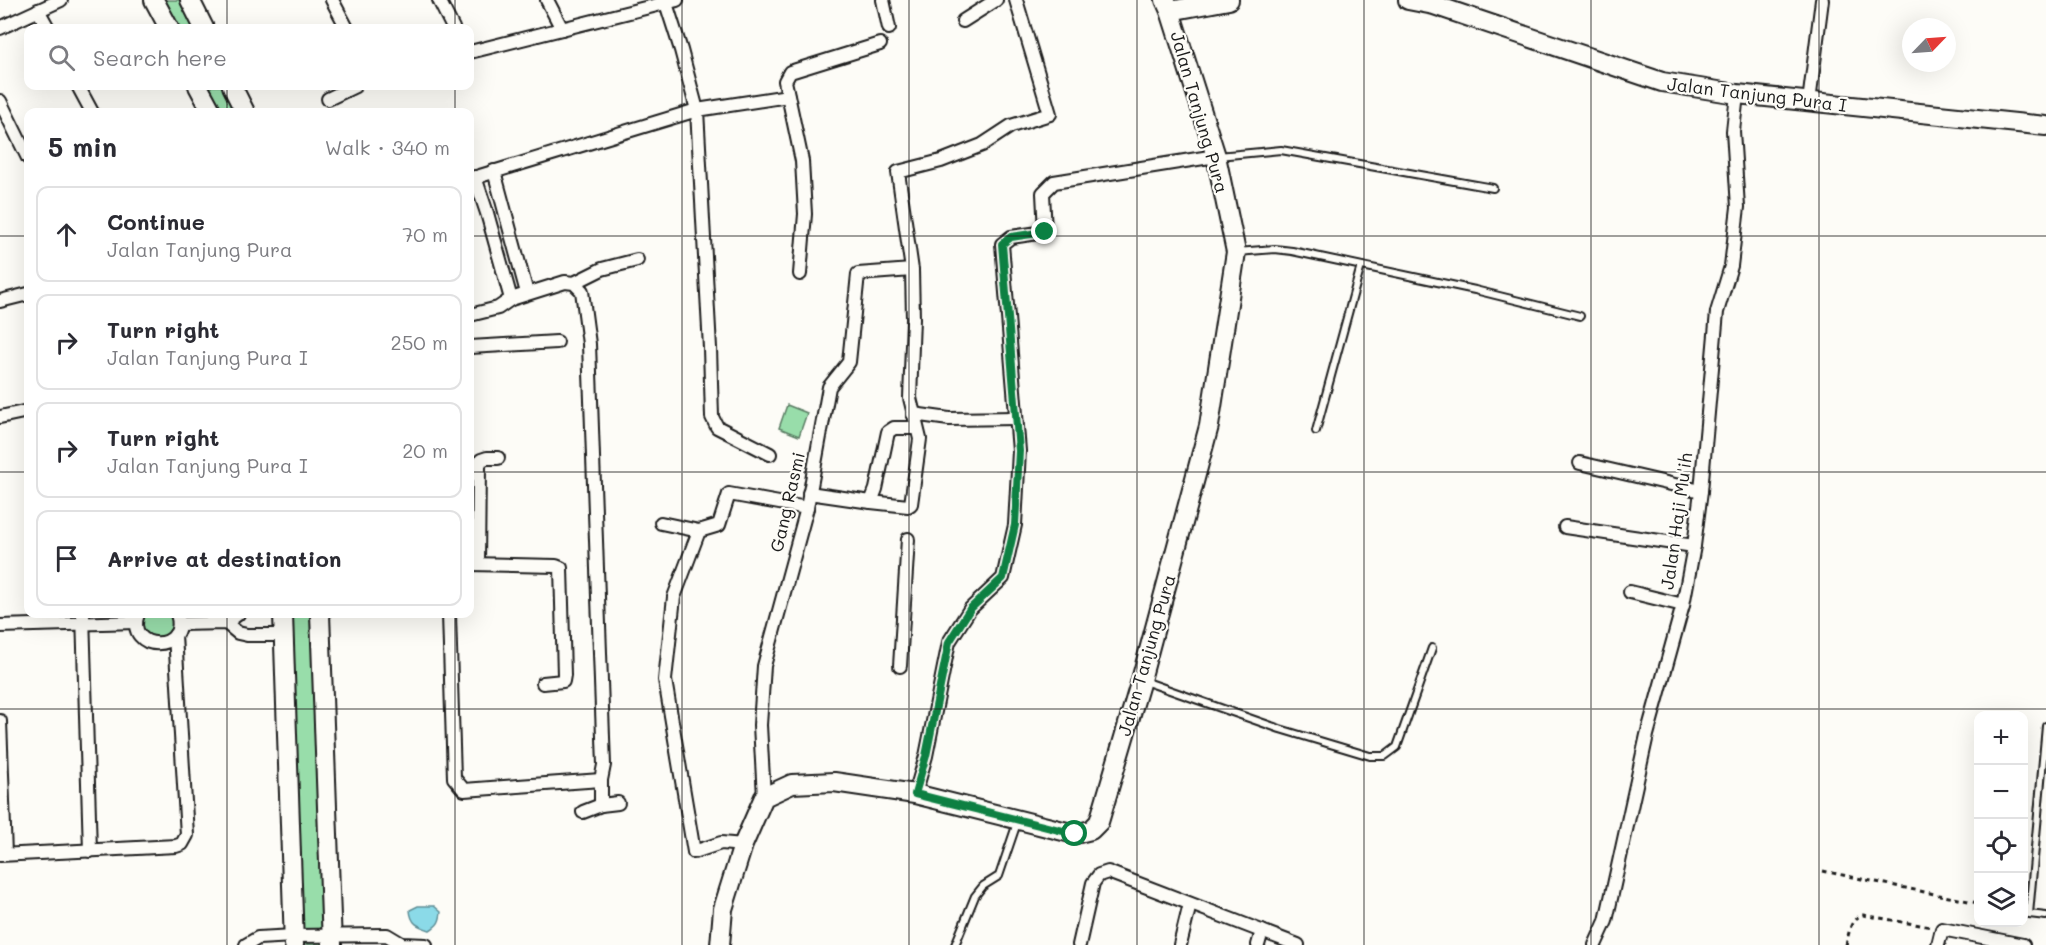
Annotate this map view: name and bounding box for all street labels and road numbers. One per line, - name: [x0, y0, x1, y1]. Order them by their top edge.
- street label: Jalan Tanjung Pura: [1165, 28, 1235, 196]
- street label: Jalan Tanjung Pura I: [1666, 71, 1848, 117]
- street label: Gang Rasmi: [764, 450, 810, 554]
- street label: Jalan Haji Mu'ih: [1655, 451, 1697, 591]
- street label: Jalan Tanjung Pura: [1111, 571, 1181, 739]

